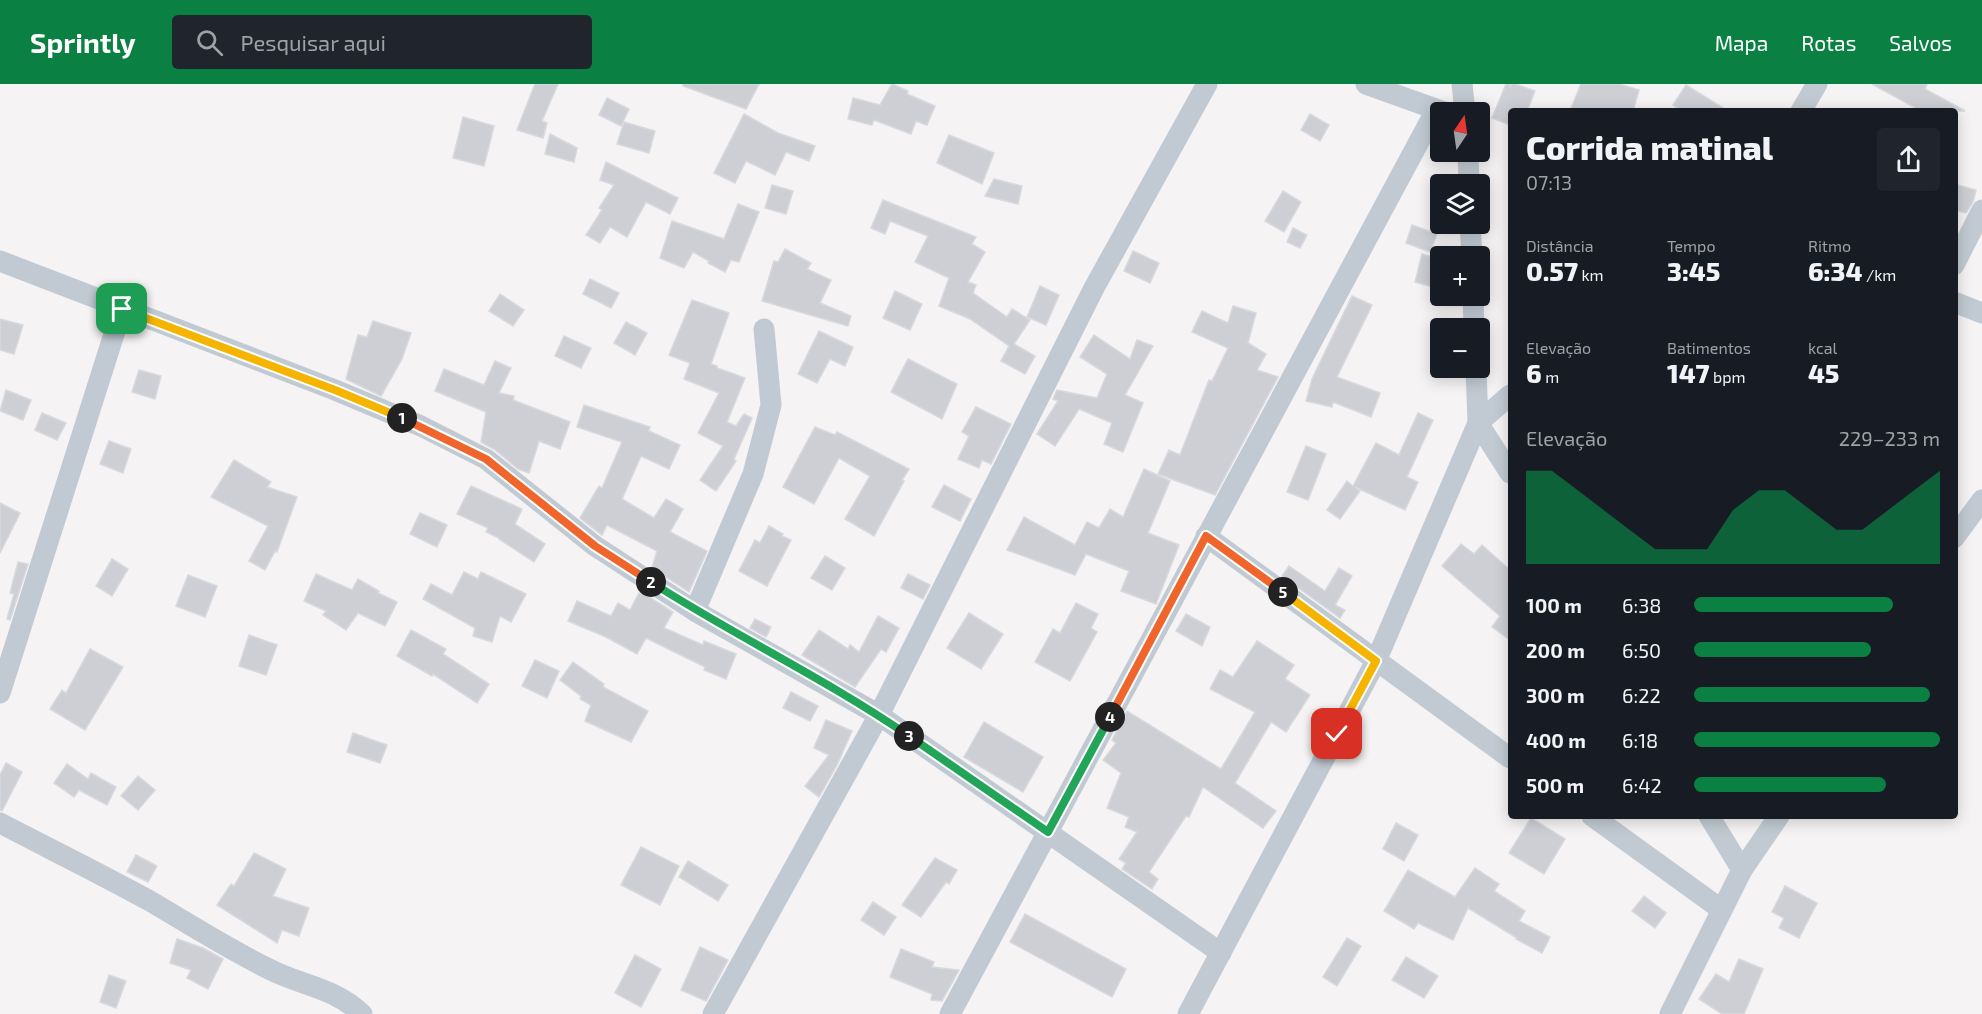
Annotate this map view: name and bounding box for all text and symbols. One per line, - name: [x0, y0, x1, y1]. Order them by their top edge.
- search box: [172, 15, 592, 69]
- text: Sprintly: [30, 25, 136, 59]
- icon: search: [193, 26, 226, 59]
- text: Pesquisar aqui: [241, 29, 386, 55]
- text: Mapa: [1715, 30, 1768, 55]
- text: Rotas: [1801, 30, 1856, 55]
- text: Salvos: [1889, 30, 1952, 55]
- north arrow: [1430, 102, 1490, 162]
- map controls: [1430, 102, 1490, 378]
- text: Corrida matinal: [1526, 127, 1773, 167]
- button: share: [1877, 128, 1940, 191]
- text: 07:13: [1526, 170, 1572, 194]
- button: layers: [1430, 174, 1490, 234]
- text: Distância: [1526, 236, 1593, 255]
- text: Tempo: [1667, 236, 1715, 255]
- text: Ritmo: [1808, 236, 1851, 255]
- button: +: [1430, 246, 1490, 306]
- text: 0.57: [1526, 255, 1578, 286]
- text: 3:45: [1667, 255, 1720, 286]
- text: 6:34: [1808, 255, 1862, 286]
- text: km: [1578, 265, 1604, 284]
- text: /km: [1862, 265, 1896, 284]
- pin: [96, 283, 147, 334]
- icon: arrive: [105, 292, 138, 325]
- button: −: [1430, 318, 1490, 378]
- text: Elevação: [1526, 338, 1591, 357]
- text: Batimentos: [1667, 338, 1751, 357]
- text: kcal: [1808, 338, 1837, 357]
- text: 6: [1526, 357, 1542, 388]
- text: 147: [1667, 357, 1710, 388]
- text: 45: [1808, 357, 1839, 388]
- text: m: [1542, 367, 1559, 386]
- text: bpm: [1710, 367, 1746, 386]
- pin: 1: [387, 403, 417, 433]
- text: 1: [399, 408, 405, 427]
- text: Elevação: [1526, 426, 1607, 450]
- text: 229–233 m: [1839, 426, 1940, 450]
- pin: 2: [636, 567, 666, 597]
- text: 2: [646, 572, 656, 591]
- pin: 5: [1268, 577, 1298, 607]
- text: 5: [1279, 582, 1287, 601]
- text: 100 m: [1526, 593, 1582, 617]
- text: 6:38: [1622, 593, 1661, 617]
- text: 200 m: [1526, 638, 1585, 662]
- text: 6:50: [1622, 638, 1661, 662]
- text: 300 m: [1526, 683, 1585, 707]
- text: 6:22: [1622, 683, 1661, 707]
- pin: 4: [1095, 702, 1125, 732]
- text: 4: [1105, 707, 1115, 726]
- pin: [1311, 708, 1362, 759]
- icon: check: [1320, 717, 1353, 750]
- pin: 3: [894, 721, 924, 751]
- text: 3: [904, 726, 914, 745]
- text: 400 m: [1526, 728, 1586, 752]
- text: 6:18: [1622, 728, 1658, 752]
- text: 500 m: [1526, 773, 1584, 797]
- text: 6:42: [1622, 773, 1662, 797]

